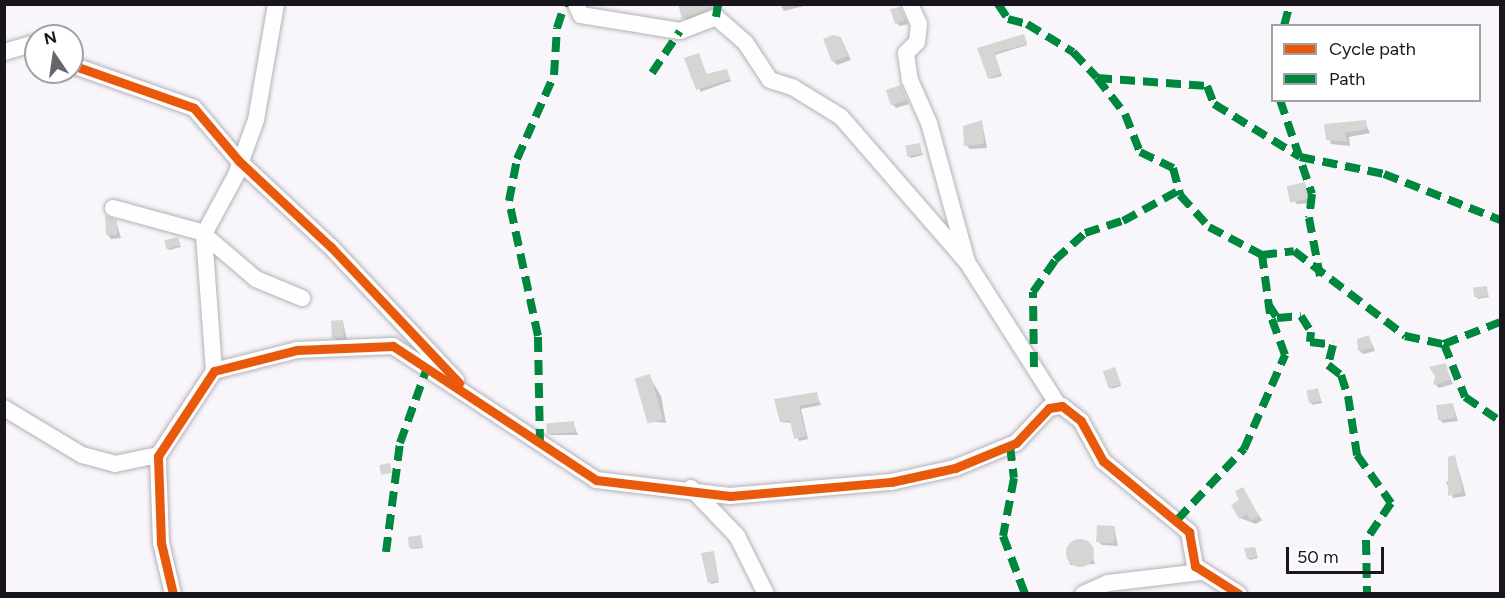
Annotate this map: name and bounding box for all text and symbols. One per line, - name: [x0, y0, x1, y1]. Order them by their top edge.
- north arrow: [24, 24, 84, 84]
- legend: [1271, 24, 1481, 102]
- text: N: [42, 27, 58, 49]
- text: Cycle path: [1329, 38, 1416, 60]
- text: Path: [1329, 68, 1365, 90]
- scale bar: [1289, 535, 1386, 573]
- text: 50 m: [1297, 546, 1339, 568]

